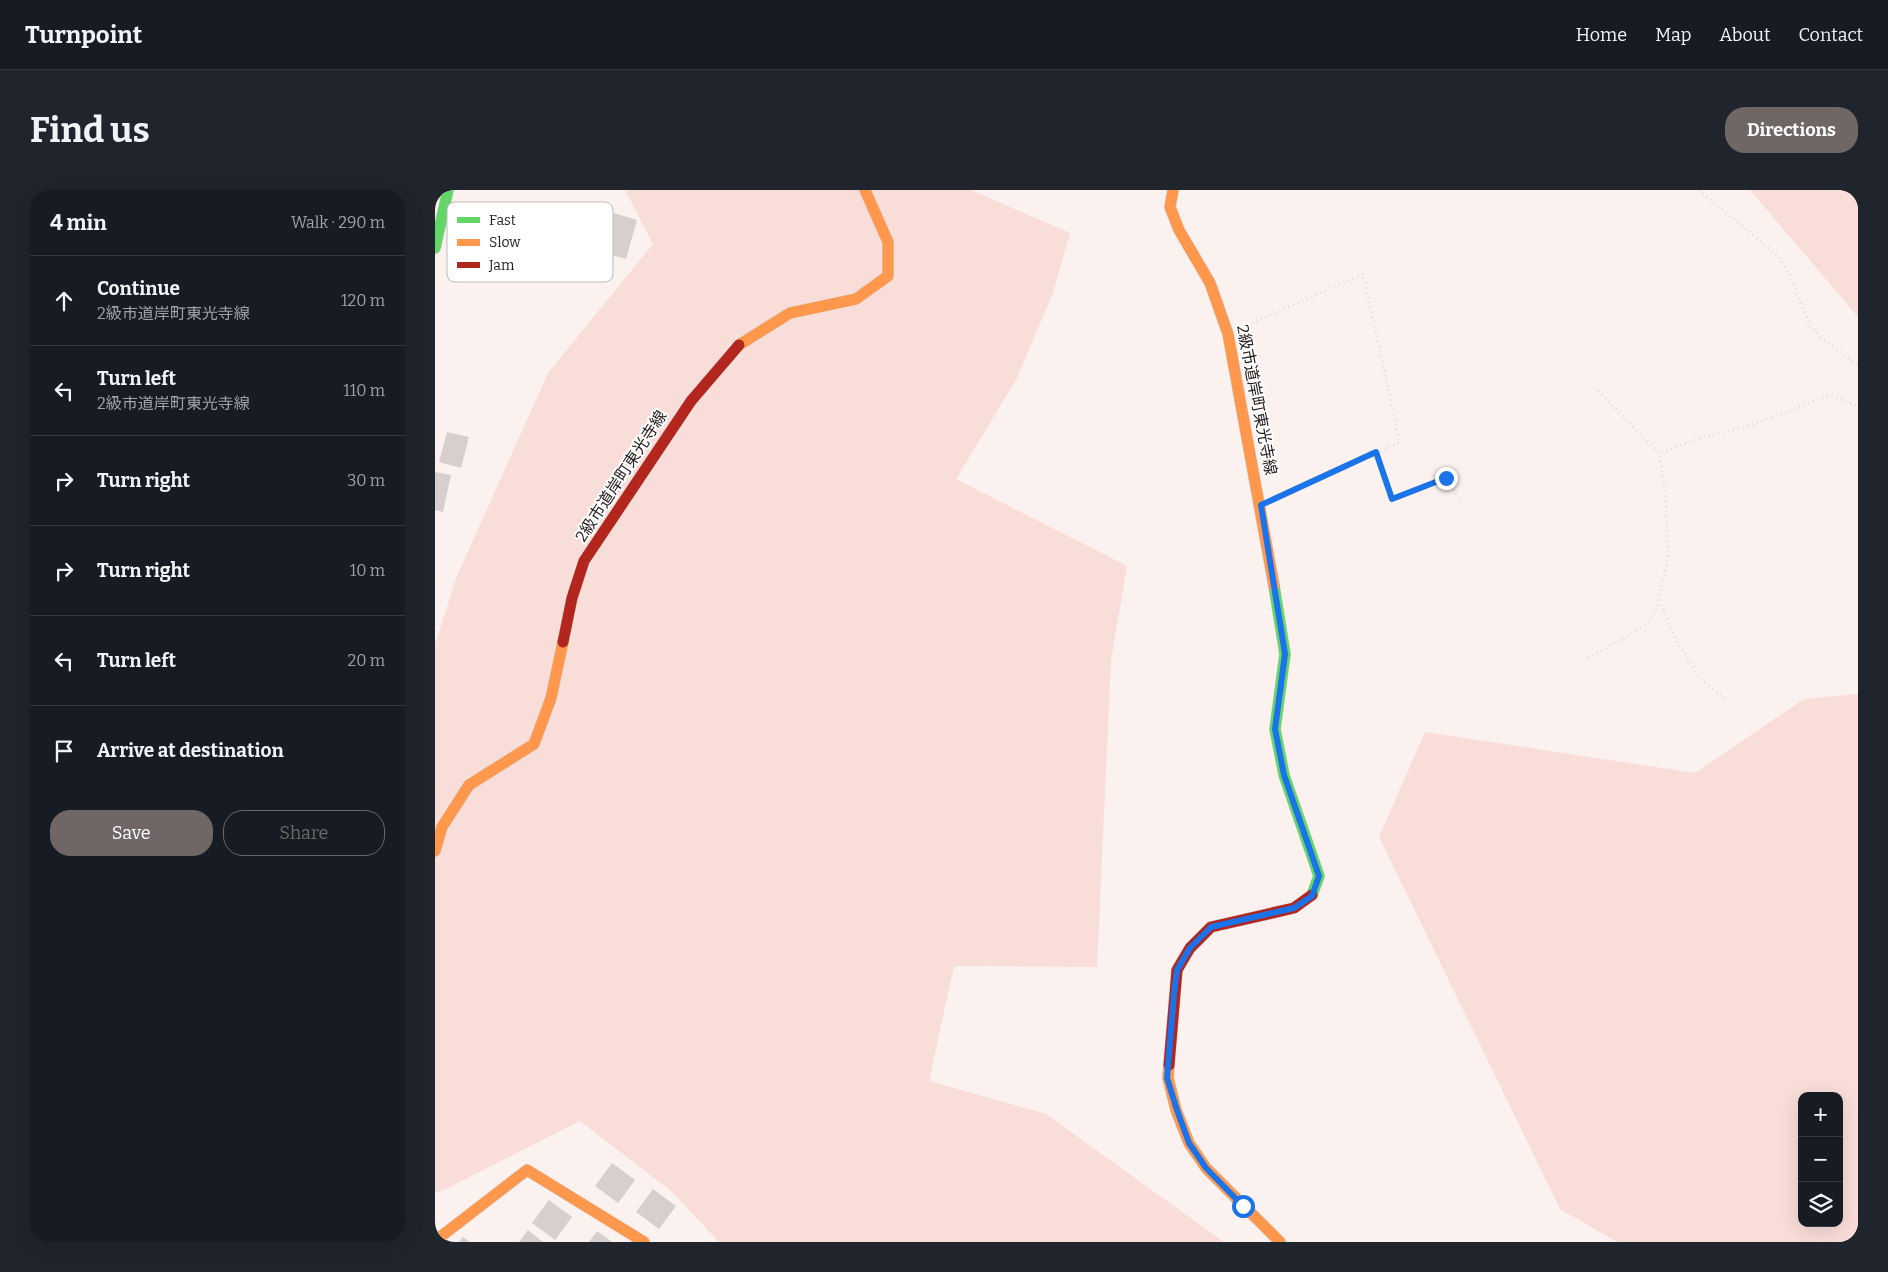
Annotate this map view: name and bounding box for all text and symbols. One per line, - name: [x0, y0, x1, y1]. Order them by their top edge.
- text: Turnpoint: [25, 21, 142, 49]
- text: Home: [1576, 24, 1627, 46]
- text: Map: [1655, 24, 1691, 46]
- text: About: [1719, 24, 1770, 46]
- text: Contact: [1798, 24, 1863, 46]
- button: Directions: [1725, 107, 1858, 153]
- text: Find us: [30, 109, 150, 151]
- legend: [447, 202, 613, 282]
- text: 4 min: [50, 210, 107, 236]
- text: Fast: [489, 212, 516, 229]
- text: Walk · 290 m: [291, 213, 385, 232]
- text: Slow: [489, 234, 521, 251]
- text: Jam: [488, 257, 515, 274]
- text: Continue: [97, 277, 180, 300]
- icon: ahead: [50, 287, 78, 315]
- text: 120 m: [341, 291, 385, 310]
- text: 2級市道岸町東光寺線: [97, 304, 250, 323]
- street label: 2級市道岸町東光寺線: [1233, 323, 1281, 477]
- text: Turn left: [97, 367, 176, 390]
- icon: left: [50, 377, 78, 405]
- text: 110 m: [343, 381, 385, 400]
- text: 2級市道岸町東光寺線: [97, 394, 250, 413]
- street label: 2級市道岸町東光寺線: [571, 407, 671, 545]
- icon: right: [50, 467, 78, 495]
- route end: [1435, 467, 1458, 490]
- text: Turn right: [97, 469, 190, 492]
- text: 30 m: [347, 471, 385, 490]
- icon: right: [50, 557, 78, 585]
- text: Turn right: [97, 559, 190, 582]
- text: 10 m: [350, 561, 385, 580]
- icon: left: [50, 647, 78, 675]
- text: Turn left: [97, 649, 176, 672]
- text: 20 m: [348, 651, 385, 670]
- icon: arrive: [50, 737, 78, 765]
- text: Arrive at destination: [97, 739, 284, 762]
- button: Save: [50, 810, 213, 856]
- button: Share: [223, 810, 385, 856]
- map controls: [1798, 1092, 1843, 1227]
- button: +: [1798, 1092, 1843, 1137]
- button: −: [1798, 1137, 1843, 1182]
- button: layers: [1798, 1182, 1843, 1227]
- route start: [1232, 1195, 1255, 1218]

